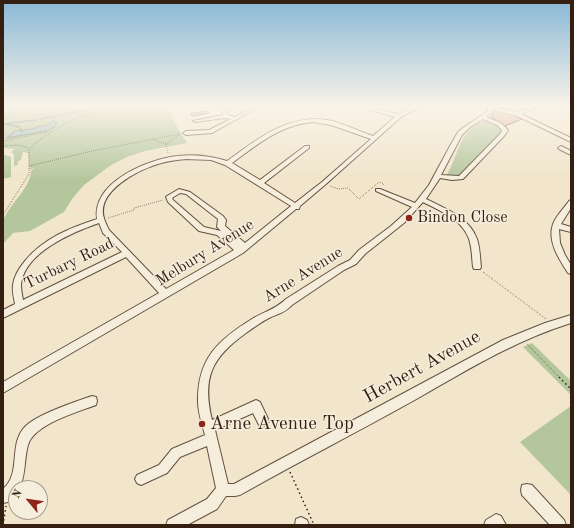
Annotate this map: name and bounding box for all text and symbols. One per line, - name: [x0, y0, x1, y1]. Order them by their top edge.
- place label: Bindon Close: [417, 208, 508, 228]
- marker: Bindon Close: [404, 213, 414, 223]
- street label: Melbury Avenue: [152, 215, 258, 291]
- street label: Turbary Road: [21, 234, 117, 294]
- street label: Arne Avenue: [260, 243, 346, 307]
- street label: Herbert Avenue: [360, 325, 484, 409]
- place label: Arne Avenue Top: [210, 413, 354, 435]
- marker: Arne Avenue Top: [197, 419, 207, 429]
- north arrow: [8, 480, 48, 520]
- text: N: [11, 488, 25, 501]

